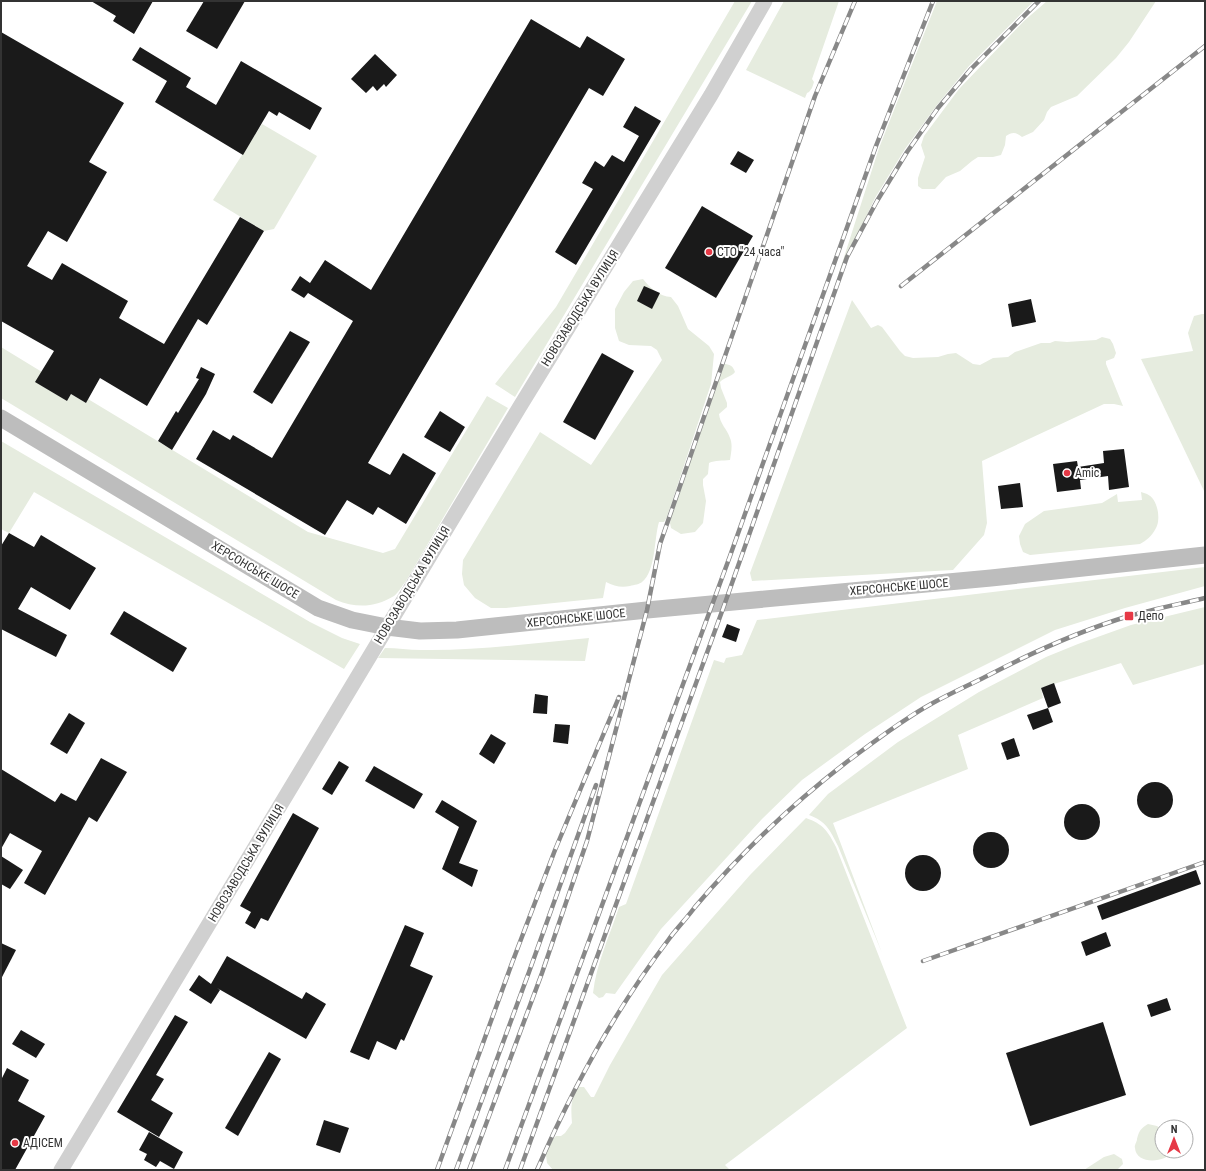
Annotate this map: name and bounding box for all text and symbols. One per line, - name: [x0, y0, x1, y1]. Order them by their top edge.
- place label: СТО "24 часа": [717, 245, 785, 259]
- street label: НОВОЗАВОДСЬКА ВУЛИЦЯ: [538, 247, 622, 369]
- marker: СТО "24 часа": [704, 247, 714, 257]
- place label: Amic: [1075, 466, 1100, 480]
- marker: Amic: [1062, 468, 1072, 478]
- street label: НОВОЗАВОДСЬКА ВУЛИЦЯ: [371, 524, 453, 646]
- street label: ХЕРСОНСЬКЕ ШОСЕ: [209, 538, 301, 602]
- street label: ХЕРСОНСЬКЕ ШОСЕ: [849, 576, 949, 598]
- street label: ХЕРСОНСЬКЕ ШОСЕ: [526, 606, 626, 630]
- place label: Депо: [1138, 609, 1164, 623]
- marker: Депо: [1123, 610, 1135, 622]
- street label: НОВОЗАВОДСЬКА ВУЛИЦЯ: [205, 802, 287, 924]
- north arrow: [1154, 1119, 1194, 1159]
- text: N: [1171, 1123, 1178, 1136]
- place label: АДІСЕМ: [23, 1136, 63, 1150]
- marker: АДІСЕМ: [10, 1138, 20, 1148]

